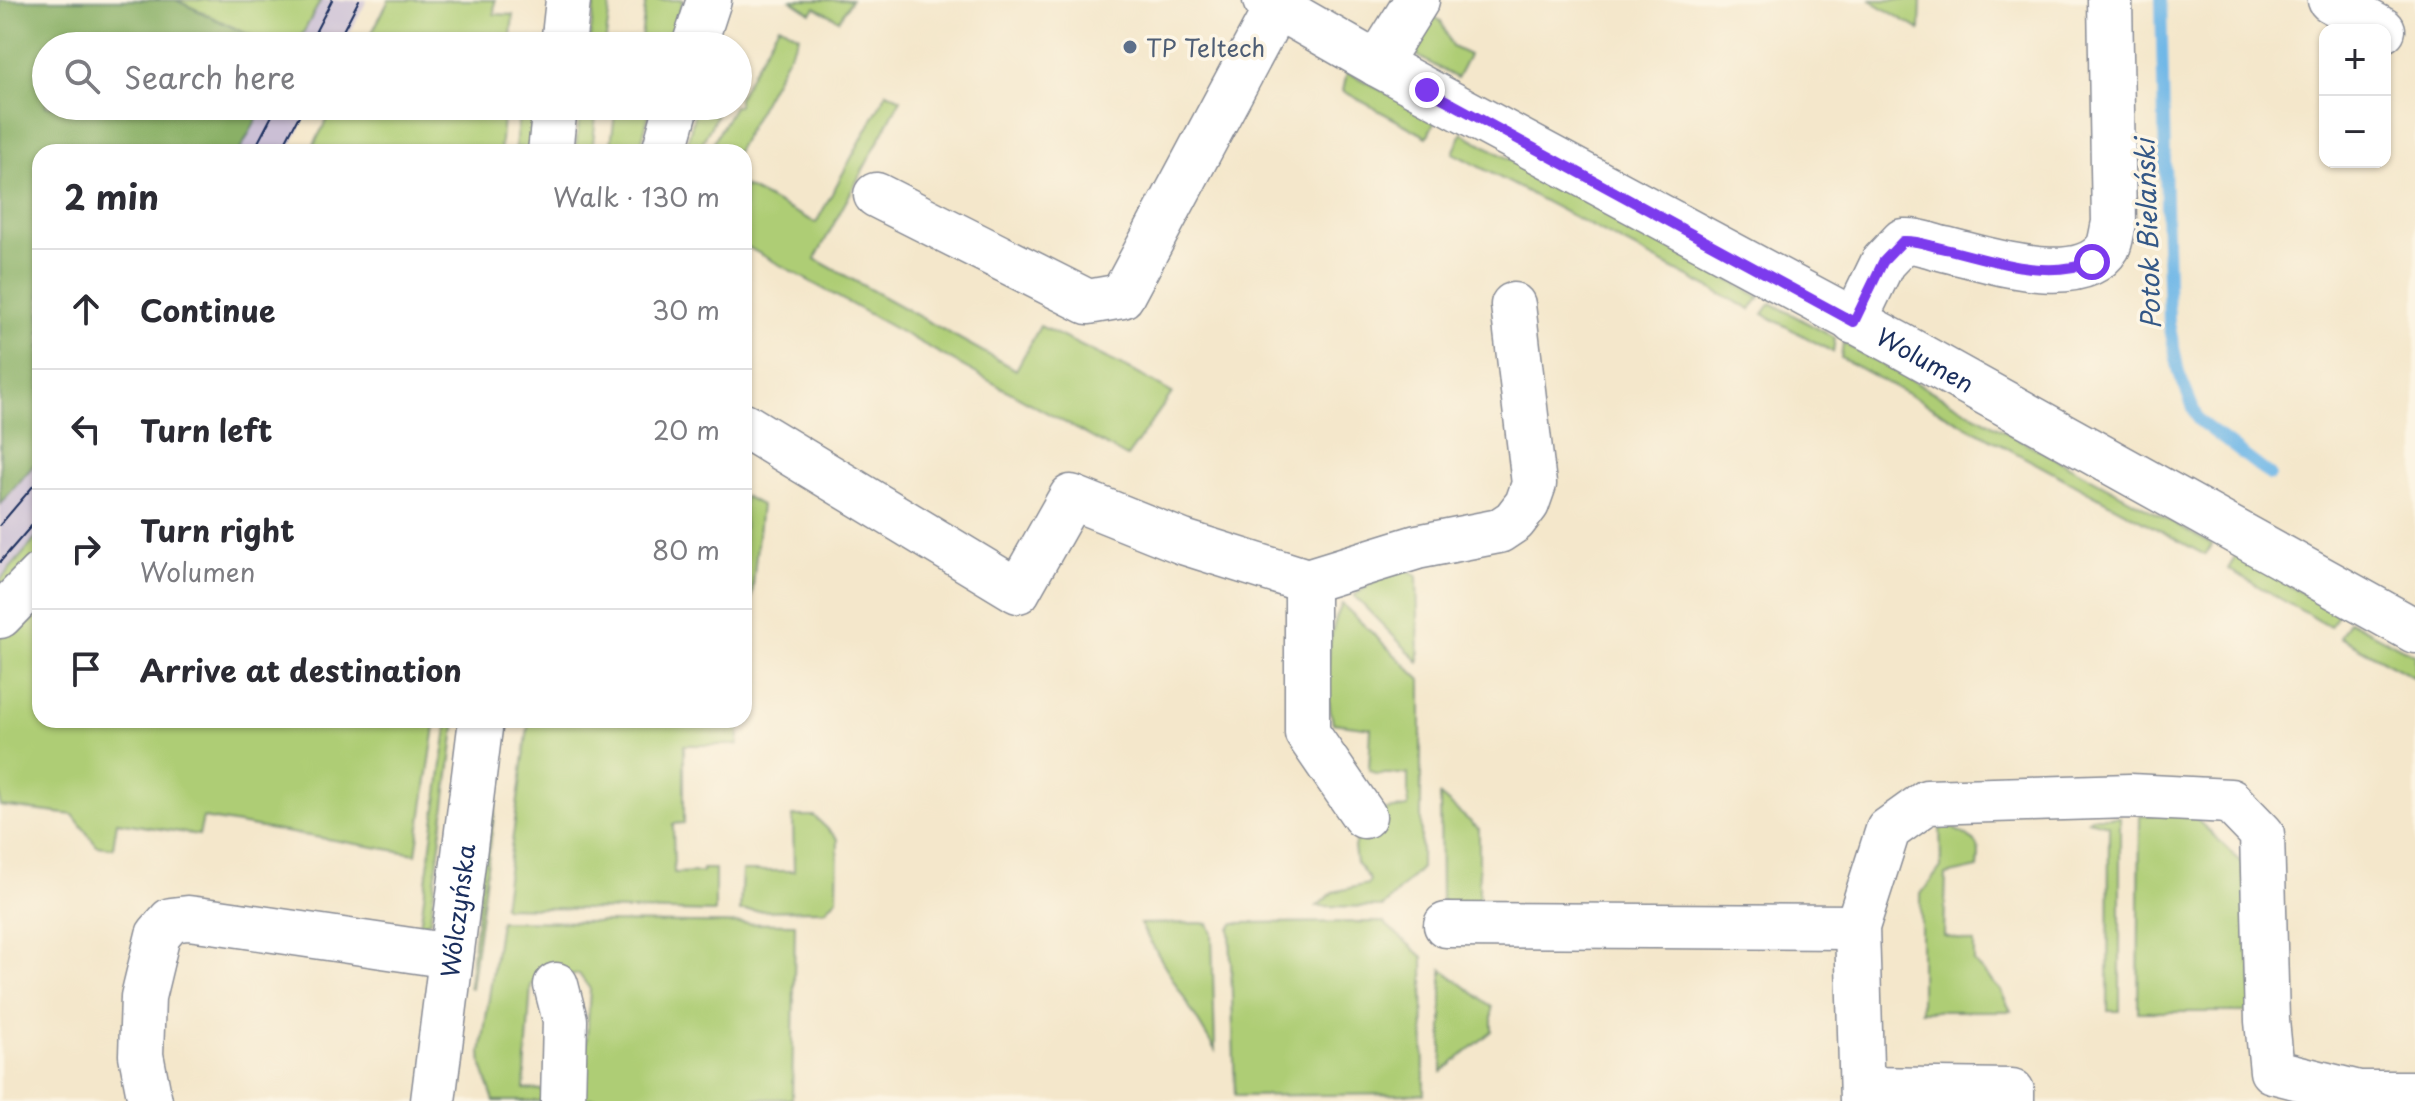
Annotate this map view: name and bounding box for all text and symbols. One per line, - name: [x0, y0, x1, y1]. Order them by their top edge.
- map controls: [2319, 24, 2391, 168]
- button: +: [2319, 24, 2391, 96]
- place label: TP Teltech: [1146, 29, 1265, 65]
- search box: [32, 32, 752, 120]
- marker: TP Teltech: [1121, 38, 1139, 56]
- icon: search: [60, 54, 104, 98]
- text: Search here: [124, 54, 296, 99]
- route end: [1409, 72, 1445, 108]
- button: −: [2319, 96, 2391, 168]
- water label: Potok Bielański: [2124, 135, 2170, 330]
- text: 2 min: [64, 170, 159, 222]
- text: Walk · 130 m: [553, 177, 720, 216]
- route start: [2074, 244, 2110, 280]
- icon: ahead: [64, 287, 108, 331]
- text: Continue: [140, 287, 275, 332]
- text: 30 m: [652, 290, 720, 329]
- street label: Wolumen: [1870, 318, 1981, 401]
- icon: left: [64, 407, 108, 451]
- text: Turn left: [140, 407, 272, 452]
- text: 20 m: [653, 410, 720, 449]
- text: Turn right: [140, 507, 295, 552]
- icon: right: [64, 527, 108, 571]
- text: 80 m: [652, 530, 720, 569]
- text: Wolumen: [140, 552, 255, 591]
- icon: arrive: [64, 647, 108, 691]
- text: Arrive at destination: [140, 647, 462, 692]
- street label: Wólczyńska: [431, 842, 483, 979]

